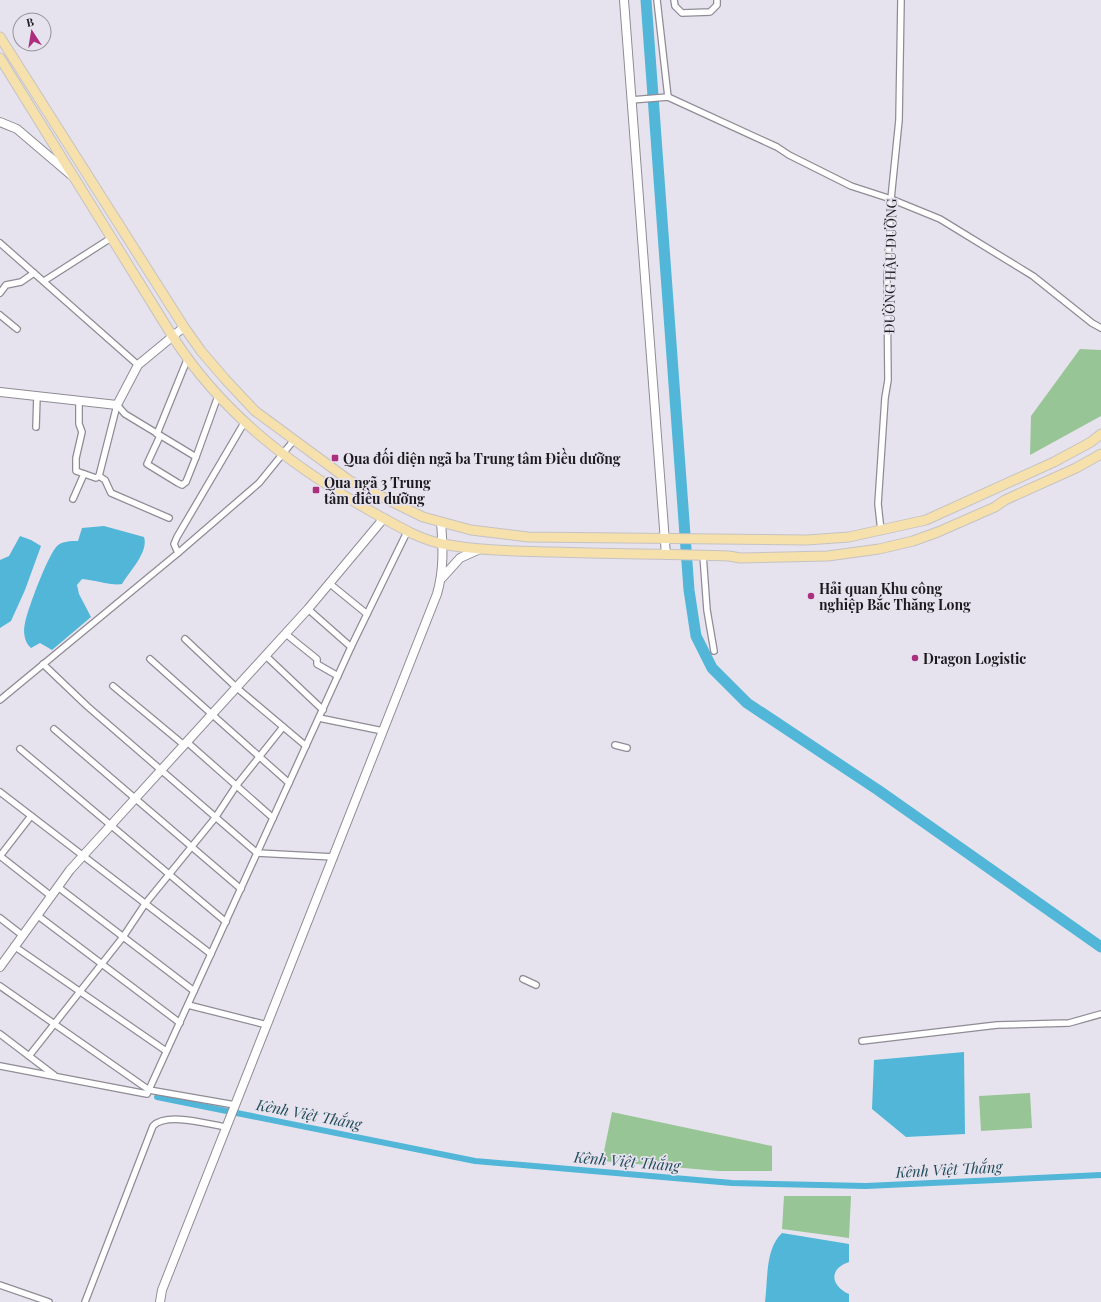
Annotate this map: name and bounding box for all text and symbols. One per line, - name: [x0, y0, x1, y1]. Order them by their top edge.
- north arrow: [12, 12, 52, 52]
- text: B: [25, 13, 36, 30]
- street label: ĐƯỜNG HẬU DƯỠNG: [879, 198, 901, 334]
- place label: Qua đối diện ngã ba Trung tâm Điều dưỡng: [343, 447, 621, 468]
- marker: Qua đối diện ngã ba Trung tâm Điều dưỡng: [330, 453, 340, 463]
- place label: Qua ngã 3 Trung tâm điều dưỡng: [323, 473, 431, 508]
- marker: Qua ngã 3 Trung tâm điều dưỡng: [311, 485, 321, 495]
- place label: Hải quan Khu công nghiệp Bắc Thăng Long: [819, 579, 971, 614]
- marker: Hải quan Khu công nghiệp Bắc Thăng Long: [806, 591, 816, 601]
- place label: Dragon Logistic: [923, 649, 1026, 668]
- marker: Dragon Logistic: [910, 653, 920, 663]
- water label: Kênh Việt Thắng: [254, 1094, 364, 1134]
- water label: Kênh Việt Thắng: [572, 1146, 682, 1176]
- water label: Kênh Việt Thắng: [894, 1156, 1004, 1182]

